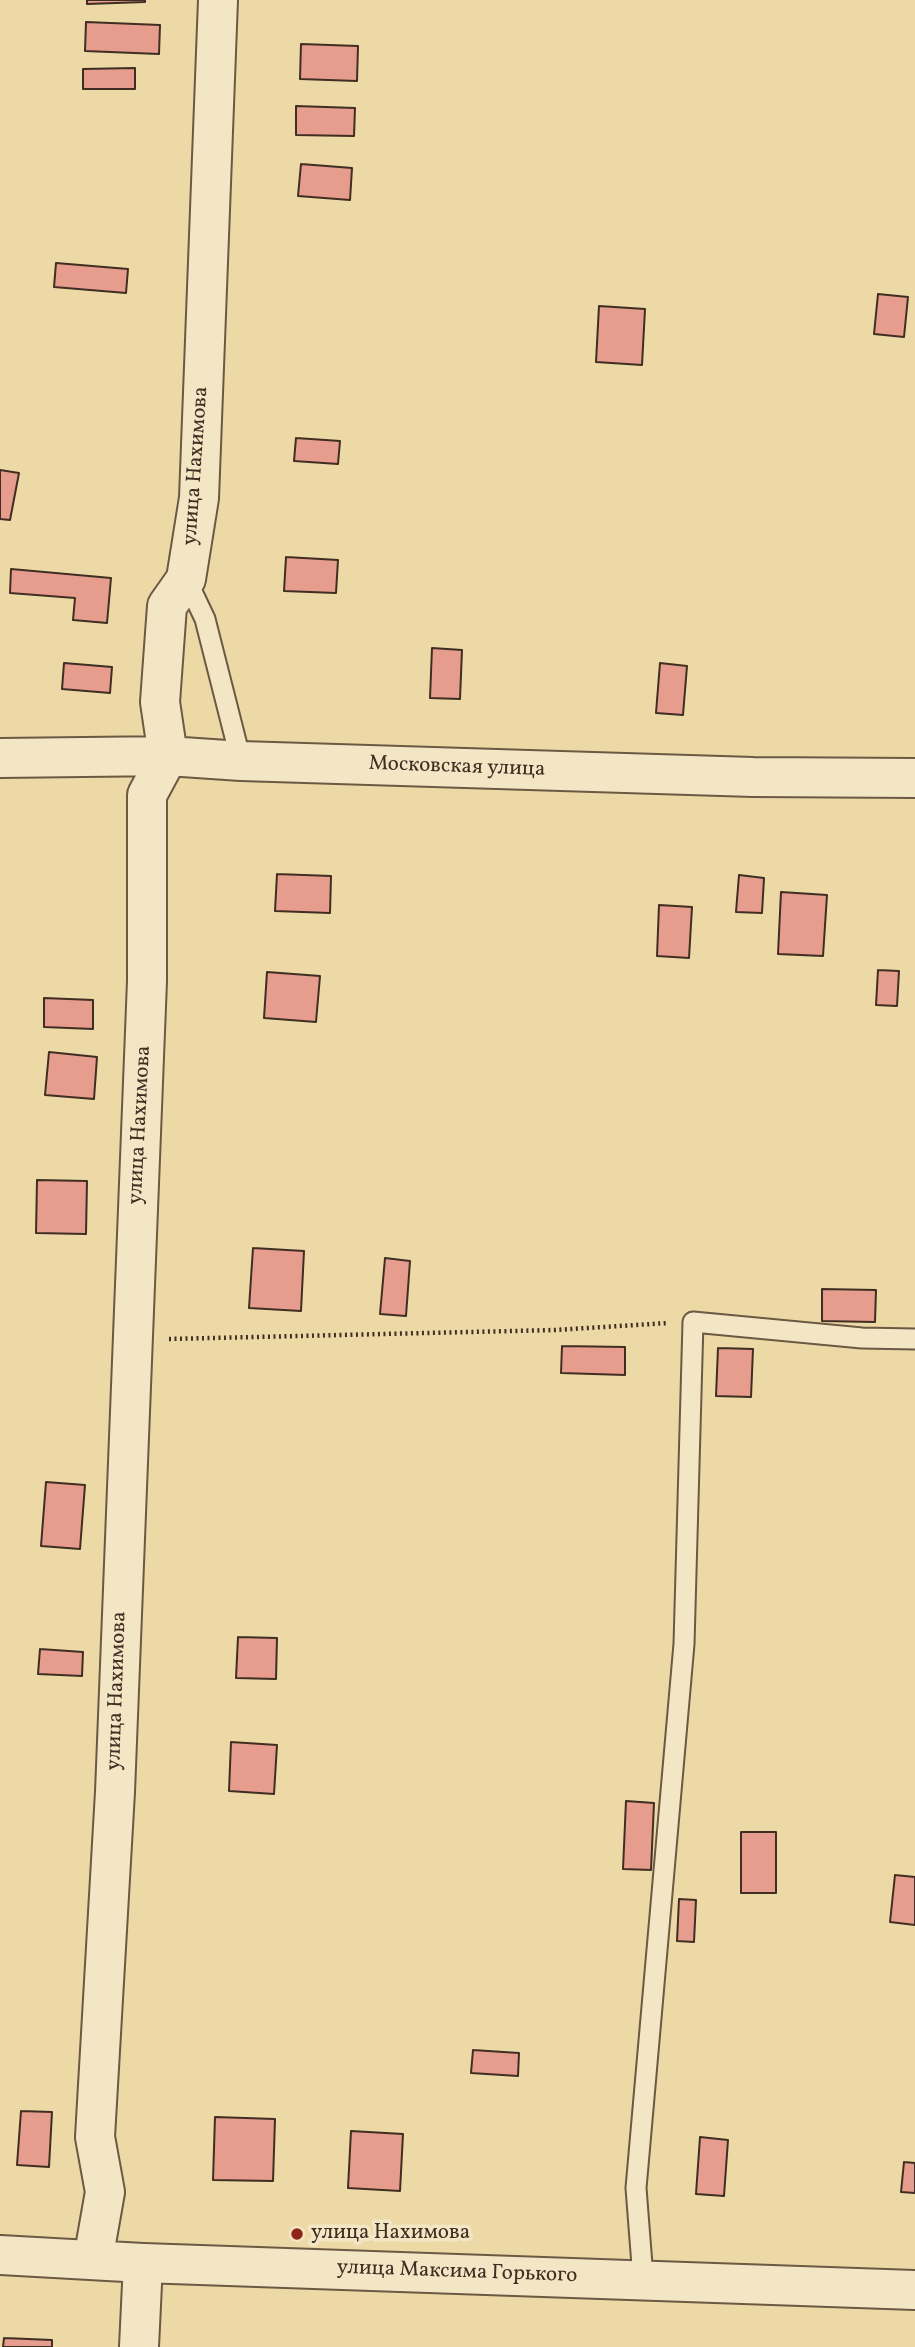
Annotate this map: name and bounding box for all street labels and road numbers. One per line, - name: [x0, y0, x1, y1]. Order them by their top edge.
- street label: улица Нахимова: [179, 386, 215, 546]
- street label: Московская улица: [368, 752, 546, 784]
- street label: улица Нахимова: [124, 1045, 158, 1205]
- street label: улица Нахимова: [103, 1611, 133, 1771]
- street label: улица Максима Горького: [336, 2256, 578, 2290]

